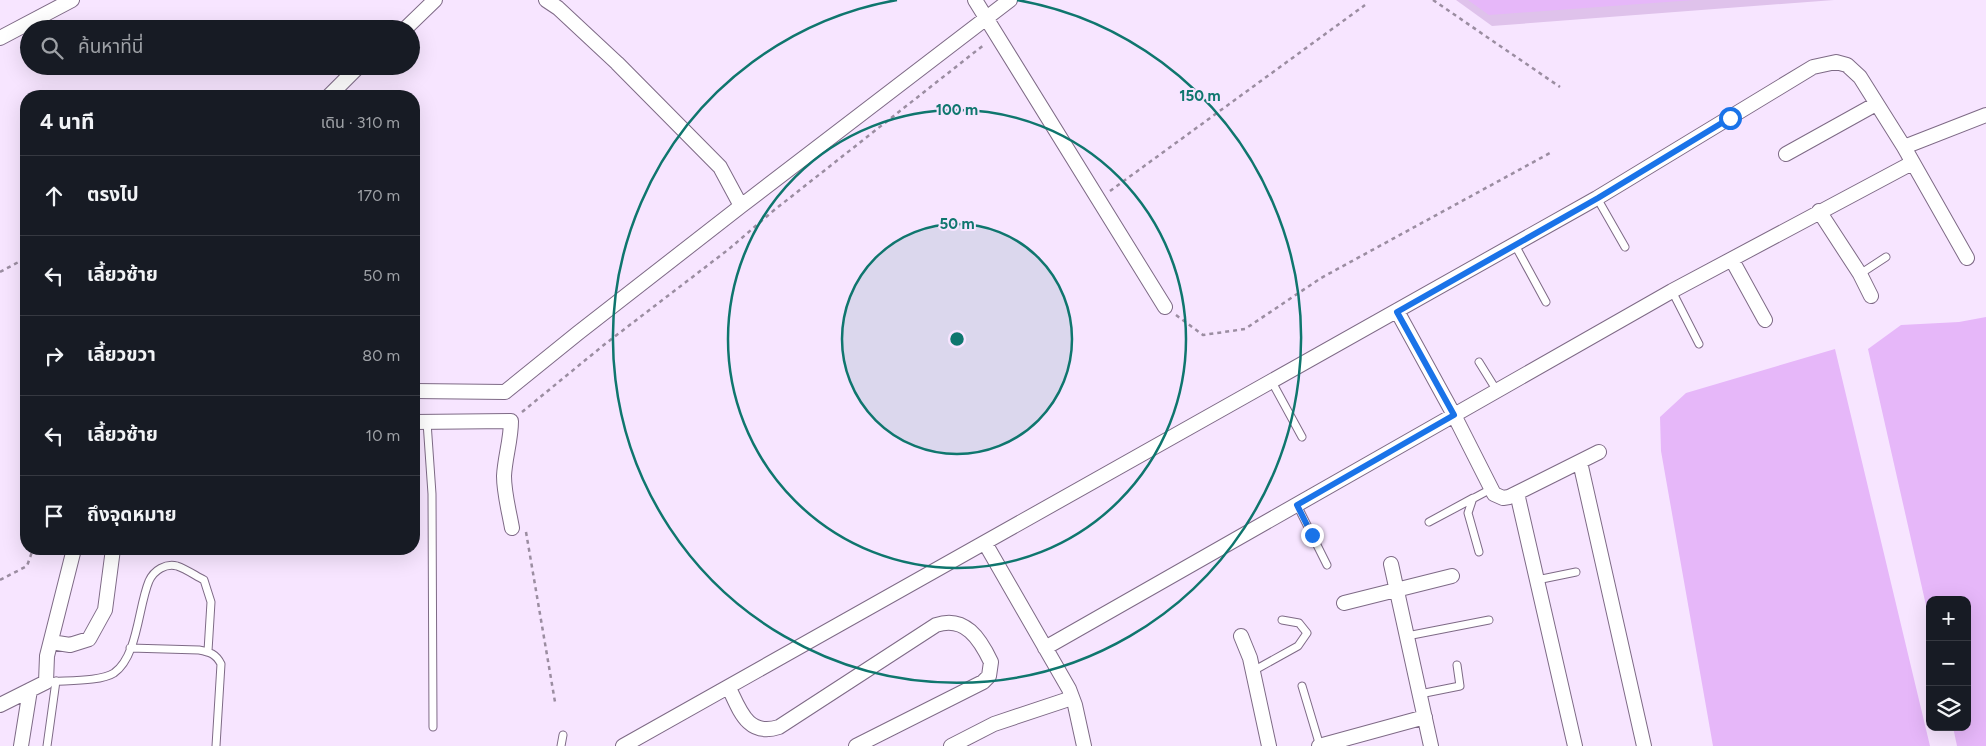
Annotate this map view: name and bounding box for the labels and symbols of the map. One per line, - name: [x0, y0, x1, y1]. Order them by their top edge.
- text: 150 m: [1179, 87, 1221, 105]
- text: 100 m: [936, 101, 978, 119]
- route start: [1719, 107, 1742, 130]
- text: 50 m: [939, 215, 975, 233]
- centre of rings: [948, 330, 966, 348]
- route end: [1301, 524, 1324, 547]

